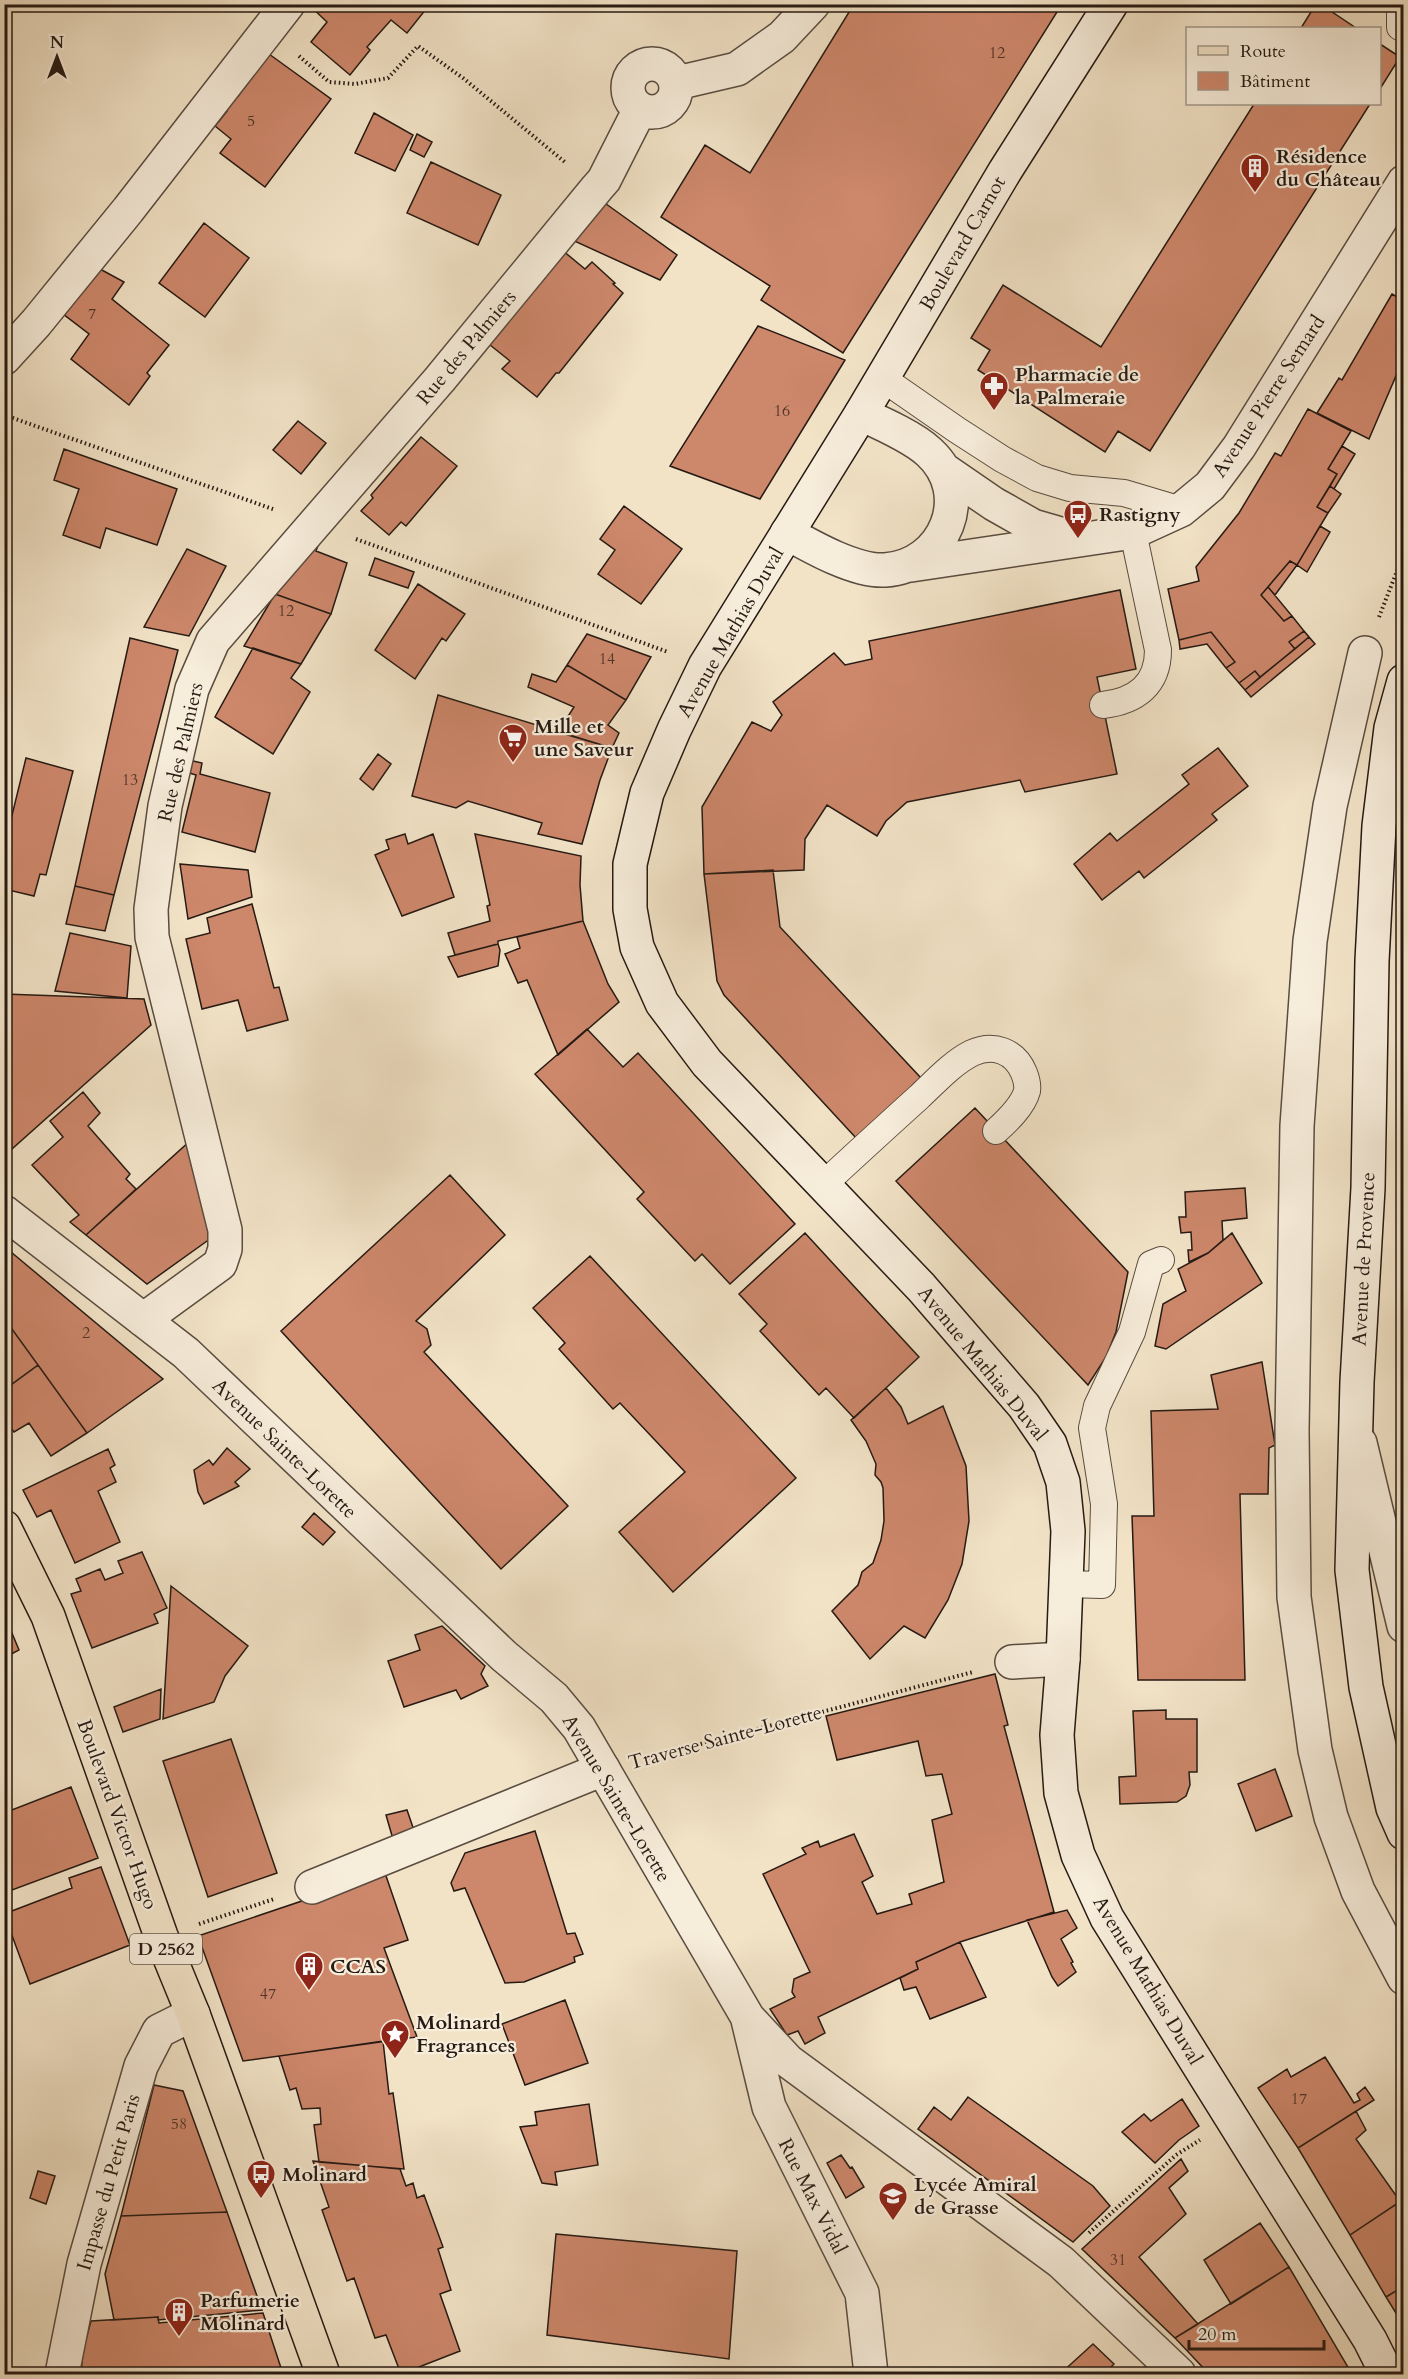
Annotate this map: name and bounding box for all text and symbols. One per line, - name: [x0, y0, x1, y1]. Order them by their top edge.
- north arrow: [27, 27, 87, 87]
- legend: [1186, 27, 1381, 105]
- text: N: [50, 32, 64, 54]
- text: Route: [1240, 39, 1286, 64]
- house number: 12: [989, 42, 1005, 64]
- text: Bâtiment: [1240, 69, 1310, 94]
- house number: 5: [247, 110, 255, 132]
- place label: Résidence du Château: [1276, 143, 1381, 193]
- building icon: Résidence du Château: [1239, 152, 1271, 194]
- street label: Boulevard Carnot: [913, 170, 1012, 316]
- street label: Rue des Palmiers: [410, 284, 522, 410]
- house number: 7: [88, 303, 96, 325]
- street label: Avenue Pierre Semard: [1206, 310, 1331, 483]
- place label: Pharmacie de la Palmeraie: [1015, 361, 1139, 411]
- pharmacy icon: Pharmacie de la Palmeraie: [978, 370, 1010, 412]
- house number: 16: [774, 400, 790, 422]
- bus stop icon: Rastigny: [1062, 498, 1094, 540]
- place label: Rastigny: [1099, 501, 1181, 528]
- street label: Avenue Mathias Duval: [671, 542, 790, 722]
- house number: 12: [278, 600, 294, 622]
- house number: 14: [599, 648, 615, 670]
- street label: Rue des Palmiers: [151, 680, 210, 824]
- place label: Mille et une Saveur: [534, 713, 634, 763]
- supermarket icon: Mille et une Saveur: [497, 722, 529, 764]
- house number: 13: [122, 769, 138, 791]
- street label: Avenue de Provence: [1345, 1171, 1382, 1347]
- street label: Avenue Mathias Duval: [912, 1280, 1054, 1447]
- house number: 2: [82, 1322, 90, 1344]
- street label: Avenue Sainte-Lorette: [207, 1372, 363, 1524]
- street label: Traverse Sainte-Lorette: [625, 1699, 825, 1776]
- street label: Avenue Sainte-Lorette: [556, 1709, 677, 1887]
- street label: Boulevard Victor Hugo: [71, 1715, 165, 1913]
- street label: Avenue Mathias Duval: [1086, 1891, 1209, 2070]
- road number: D 2562: [130, 1934, 202, 1964]
- building icon: CCAS: [293, 1950, 325, 1992]
- place label: CCAS: [330, 1953, 386, 1980]
- house number: 47: [260, 1983, 276, 2005]
- place label: Molinard Fragrances: [416, 2009, 515, 2059]
- place icon: Molinard Fragrances: [379, 2018, 411, 2060]
- house number: 17: [1291, 2088, 1307, 2110]
- street label: Impasse du Petit Paris: [70, 2091, 147, 2274]
- house number: 58: [171, 2113, 187, 2135]
- street label: Rue Max Vidal: [772, 2134, 853, 2259]
- bus stop icon: Molinard: [245, 2158, 277, 2200]
- place label: Molinard: [282, 2161, 368, 2188]
- place label: Lycée Amiral de Grasse: [914, 2171, 1037, 2221]
- school or university icon: Lycée Amiral de Grasse: [877, 2180, 909, 2222]
- house number: 31: [1110, 2249, 1126, 2271]
- place label: Parfumerie Molinard: [200, 2287, 300, 2337]
- building icon: Parfumerie Molinard: [163, 2296, 195, 2338]
- scale bar: [1189, 2313, 1324, 2351]
- text: 20 m: [1198, 2322, 1237, 2347]

